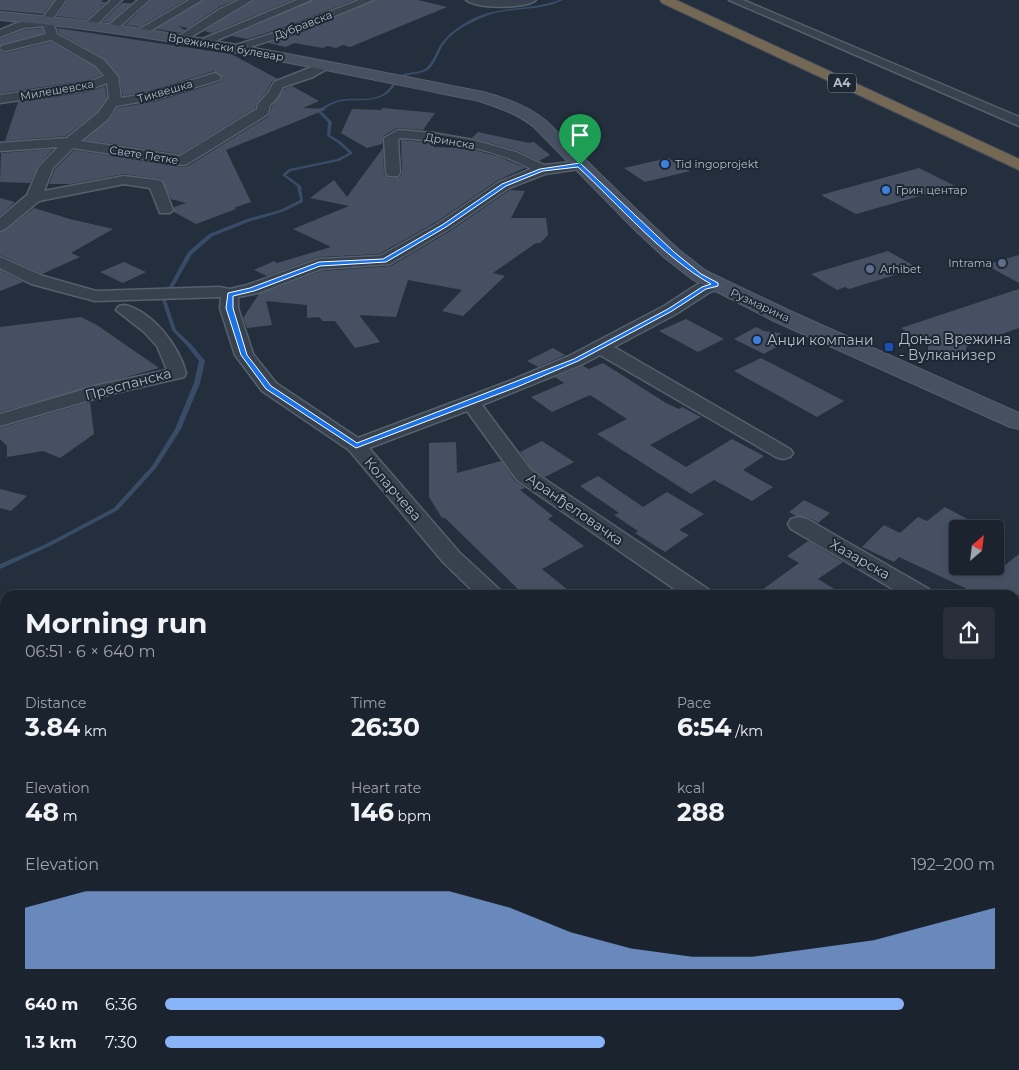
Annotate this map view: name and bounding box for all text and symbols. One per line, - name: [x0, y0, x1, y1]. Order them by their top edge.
- street label: Дубравска: [272, 8, 334, 42]
- street label: Врежински булевар: [167, 30, 285, 64]
- road number: A4: [828, 74, 856, 92]
- street label: Тиквешка: [136, 76, 194, 106]
- street label: Милешевска: [19, 77, 95, 103]
- pin: [559, 114, 601, 165]
- icon: arrive: [566, 121, 594, 149]
- street label: Дринска: [424, 130, 476, 152]
- street label: Свете Петке: [109, 143, 180, 167]
- place label: Tid ingoprojekt: [675, 157, 759, 171]
- marker: Tid ingoprojekt: [659, 158, 671, 170]
- place label: Грин центар: [896, 183, 967, 197]
- marker: Грин центар: [880, 184, 892, 196]
- place label: Intrama: [948, 256, 992, 270]
- marker: Intrama: [996, 257, 1008, 269]
- place label: Arhibet: [880, 262, 922, 276]
- marker: Arhibet: [864, 263, 876, 275]
- street label: Рузмарина: [728, 285, 792, 325]
- place label: Доња Врежина - Вулканизер: [899, 330, 1011, 364]
- place label: Анџи компани: [767, 331, 874, 349]
- marker: Анџи компани: [751, 334, 763, 346]
- marker: Доња Врежина - Вулканизер: [883, 341, 895, 353]
- street label: Преспанска: [83, 364, 173, 404]
- street label: Коларчева: [360, 453, 426, 525]
- street label: Аранђеловачка: [523, 469, 627, 549]
- north arrow: [949, 520, 1004, 575]
- map controls: [949, 520, 1004, 575]
- street label: Хазарска: [827, 535, 893, 583]
- text: Morning run: [25, 606, 207, 640]
- button: share: [943, 607, 995, 659]
- text: 06:51 · 6 × 640 m: [25, 642, 155, 661]
- text: Distance: [25, 694, 87, 712]
- text: Time: [351, 694, 386, 712]
- text: Pace: [677, 694, 711, 712]
- text: 3.84: [25, 712, 80, 742]
- text: 26:30: [351, 712, 420, 742]
- text: 6:54: [677, 712, 732, 742]
- text: km: [80, 722, 107, 740]
- text: /km: [732, 722, 763, 740]
- text: Elevation: [25, 779, 90, 797]
- text: Heart rate: [351, 779, 421, 797]
- text: kcal: [677, 779, 705, 797]
- text: 48: [25, 797, 59, 827]
- text: 146: [351, 797, 394, 827]
- text: 288: [677, 797, 725, 827]
- text: m: [59, 807, 78, 825]
- text: bpm: [394, 807, 431, 825]
- text: Elevation: [25, 855, 99, 874]
- text: 192–200 m: [911, 855, 995, 874]
- text: 640 m: [25, 995, 78, 1014]
- text: 6:36: [105, 995, 137, 1014]
- text: 1.3 km: [25, 1033, 77, 1052]
- text: 7:30: [105, 1033, 137, 1052]

